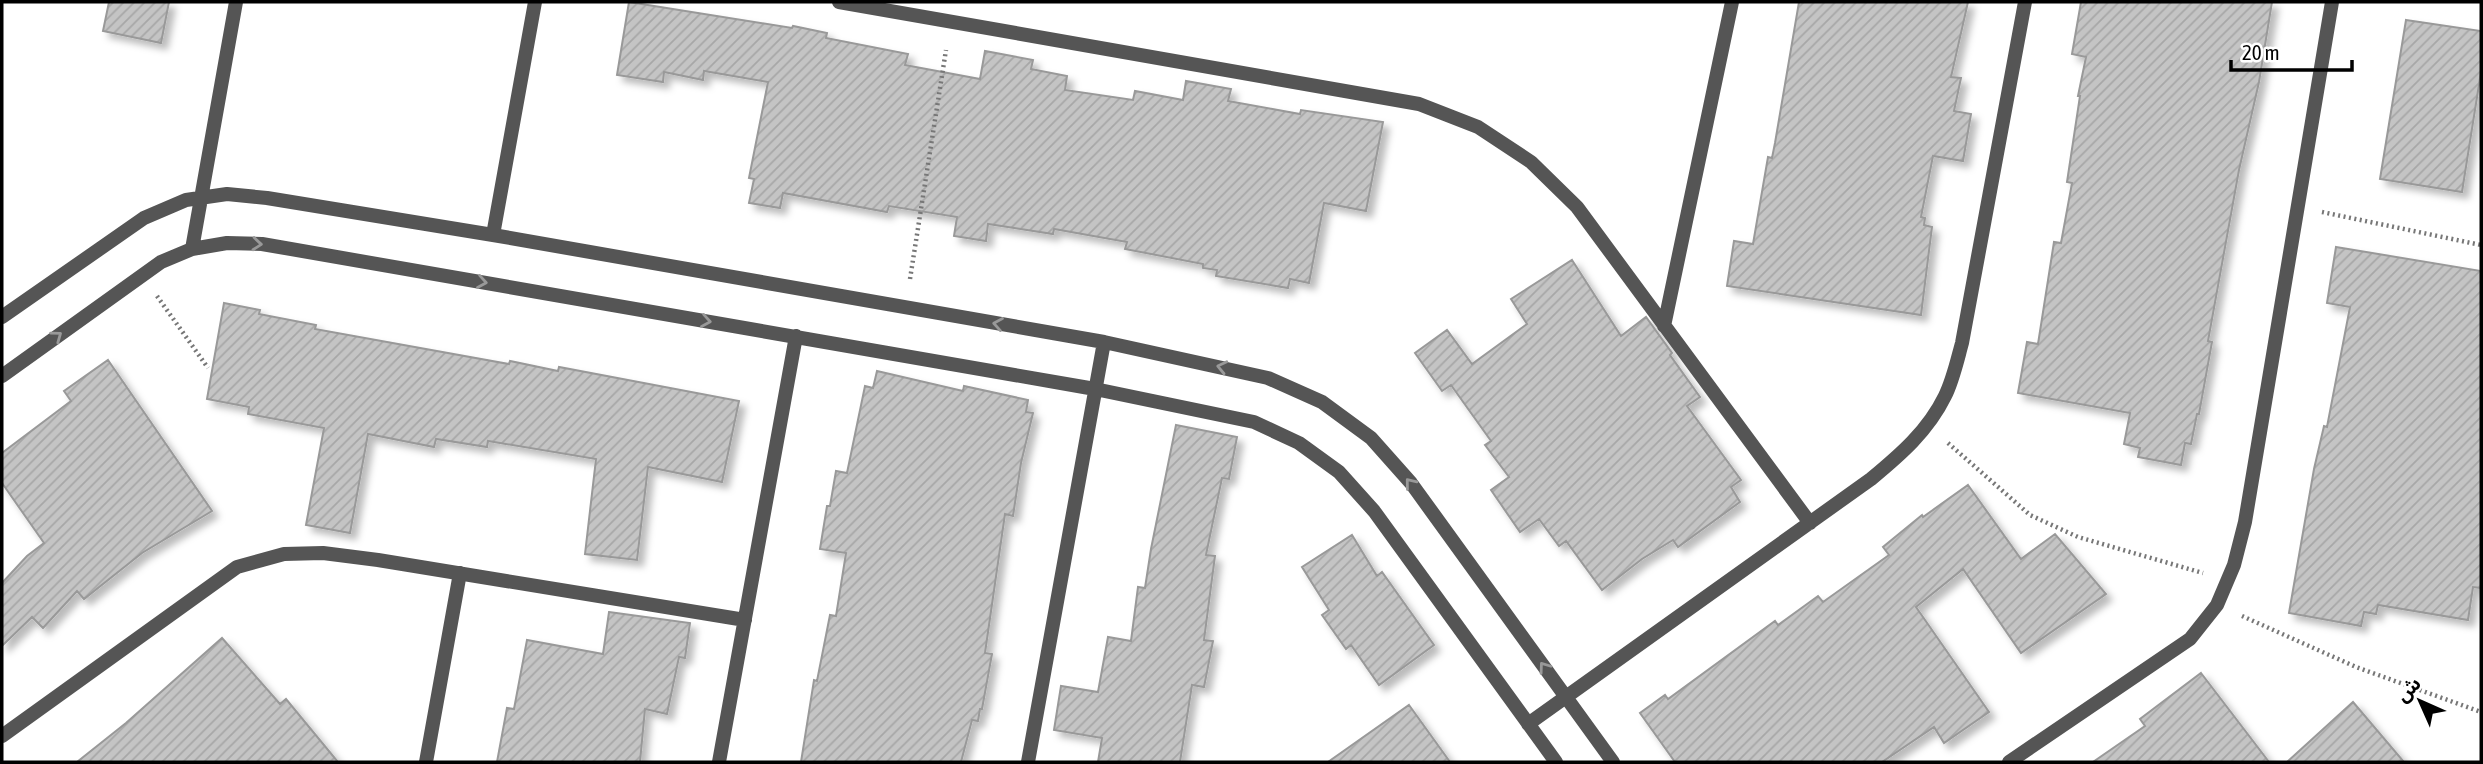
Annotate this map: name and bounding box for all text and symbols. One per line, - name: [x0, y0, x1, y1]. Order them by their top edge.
- scale bar: [2231, 28, 2352, 72]
- text: 20 m: [2242, 40, 2280, 64]
- one-way arrow: [252, 237, 263, 252]
- one-way arrow: [476, 274, 488, 289]
- one-way arrow: [700, 313, 712, 328]
- one-way arrow: [993, 317, 1004, 332]
- one-way arrow: [49, 332, 62, 345]
- one-way arrow: [1216, 361, 1228, 375]
- one-way arrow: [1406, 479, 1419, 491]
- one-way arrow: [1540, 662, 1553, 675]
- north arrow: [2385, 666, 2455, 736]
- text: ش: [2391, 672, 2425, 706]

